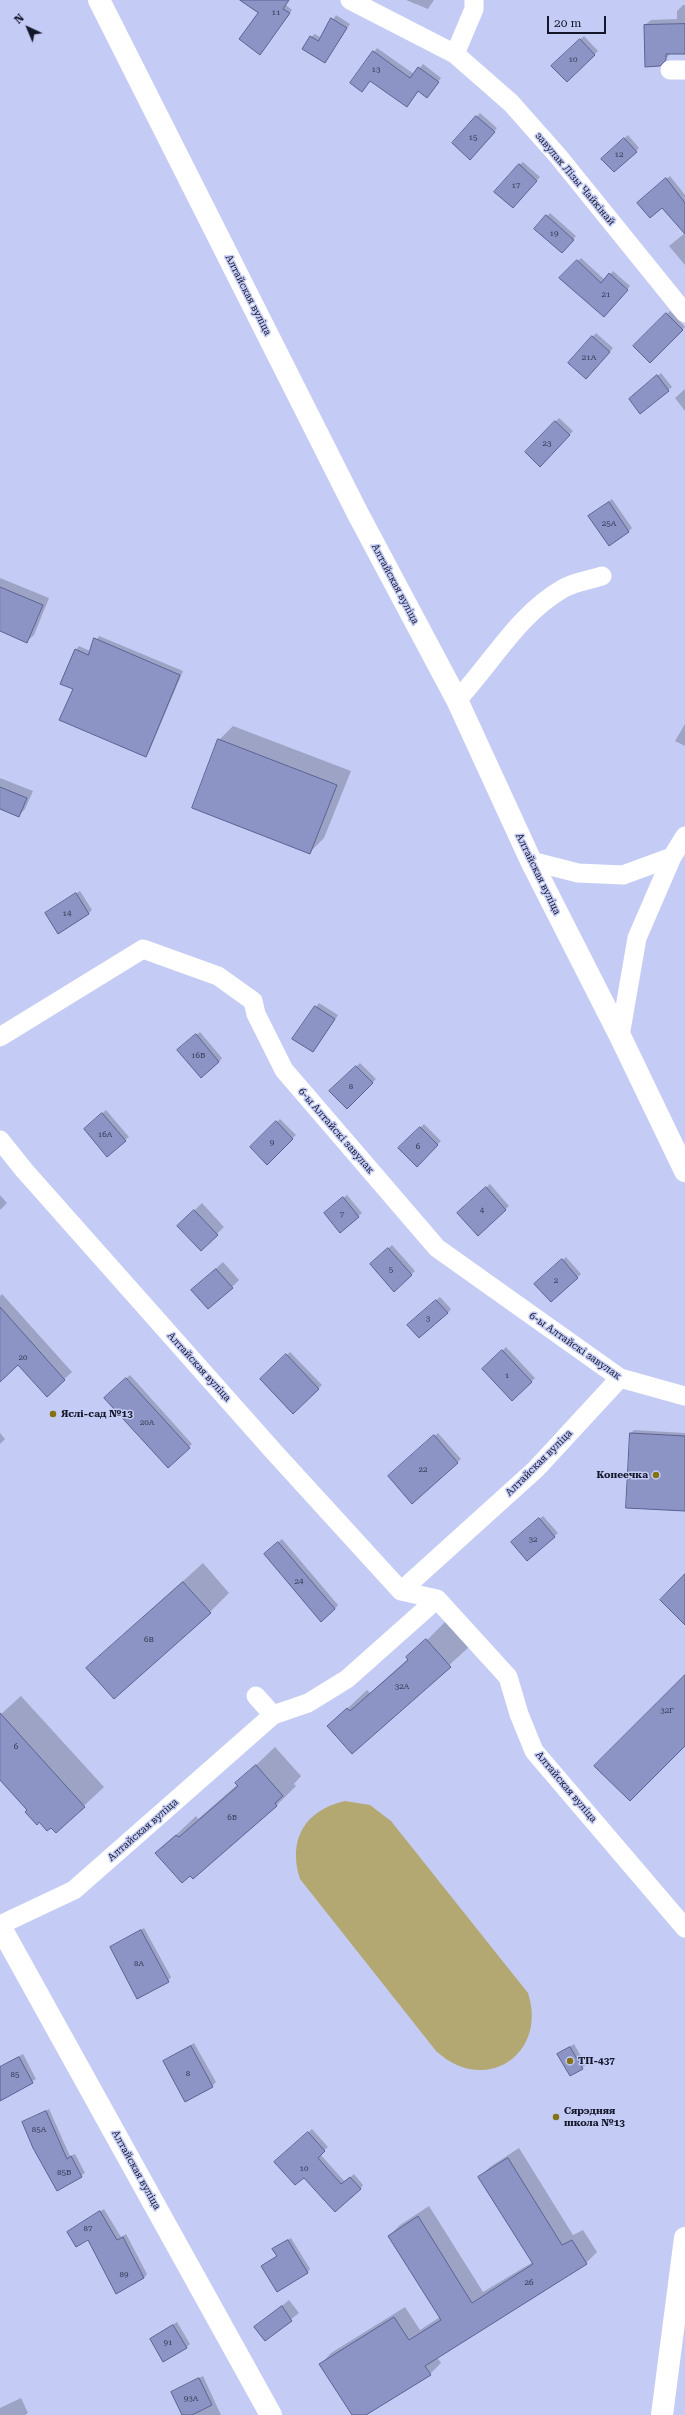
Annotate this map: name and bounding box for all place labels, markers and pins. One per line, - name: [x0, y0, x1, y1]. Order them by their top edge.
- place label: Яслі-сад №13: [61, 1408, 133, 1420]
- marker: Яслі-сад №13: [48, 1409, 58, 1419]
- place label: Копеечка: [597, 1469, 648, 1481]
- marker: Копеечка: [651, 1470, 661, 1480]
- place label: ТП-437: [578, 2055, 615, 2067]
- marker: ТП-437: [565, 2056, 575, 2066]
- place label: Сярэдняя школа №13: [564, 2105, 625, 2128]
- marker: Сярэдняя школа №13: [551, 2112, 561, 2122]

